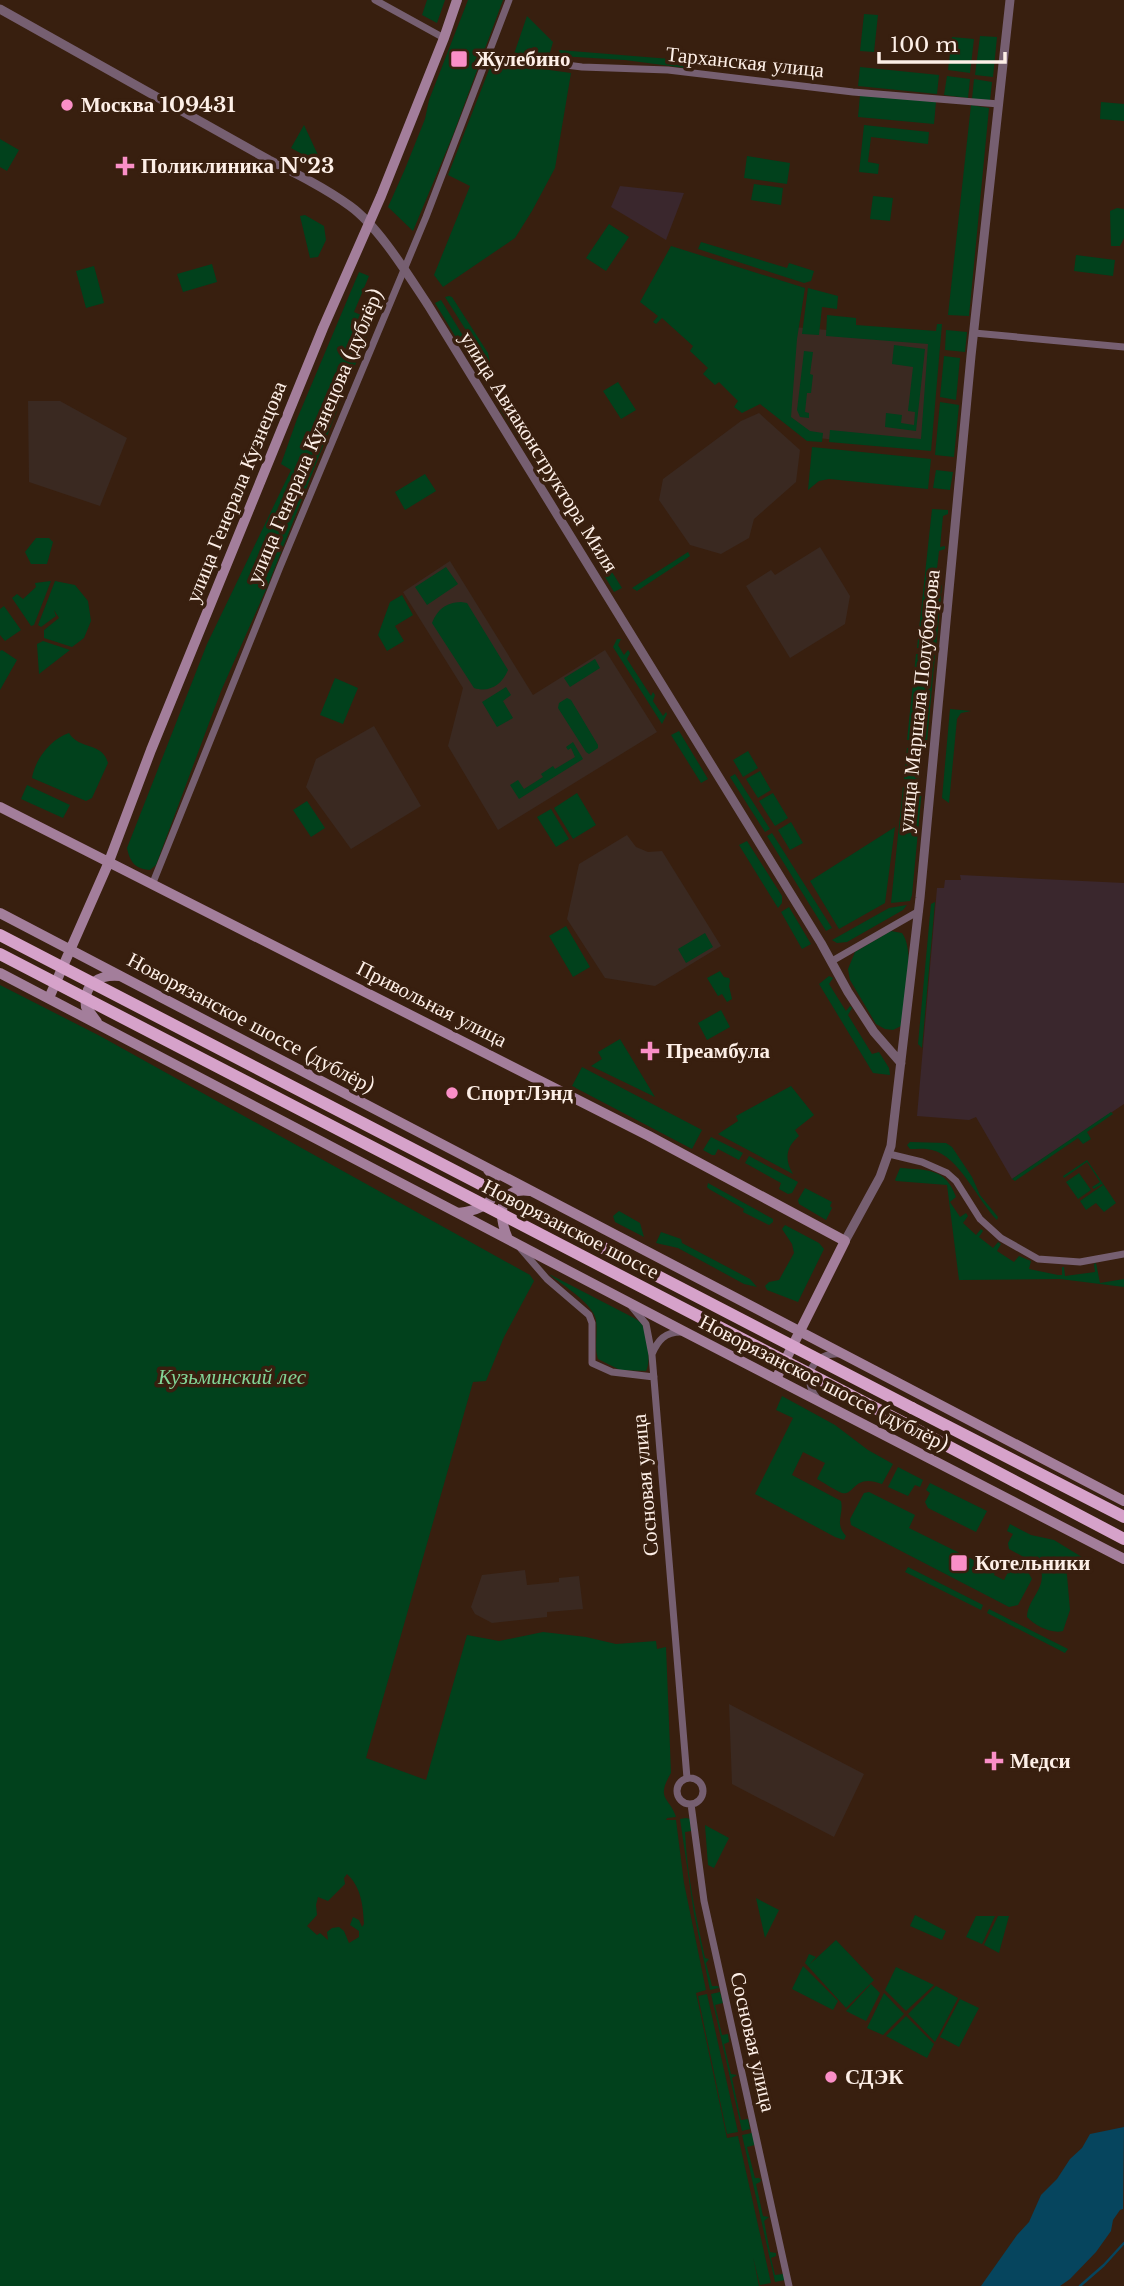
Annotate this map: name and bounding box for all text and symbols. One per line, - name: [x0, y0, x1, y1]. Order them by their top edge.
- scale bar: [879, 21, 1005, 65]
- text: 100 m: [890, 32, 958, 58]
- street label: Тарханская улица: [665, 41, 826, 83]
- place label: Жулебино: [475, 46, 570, 72]
- marker: Жулебино: [449, 49, 469, 69]
- place label: Москва 109431: [81, 92, 236, 118]
- marker: Москва 109431: [59, 97, 75, 113]
- place label: Поликлиника №23: [141, 153, 334, 179]
- marker: Поликлиника №23: [115, 156, 135, 176]
- street label: улица Генерала Кузнецова (дублёр): [241, 285, 389, 587]
- street label: улица Авиаконструктора Миля: [454, 327, 624, 578]
- street label: улица Генерала Кузнецова: [180, 377, 293, 607]
- street label: улица Маршала Полубоярова: [892, 568, 946, 834]
- street label: Новорязанское шоссе (дублёр): [123, 947, 379, 1099]
- street label: Привольная улица: [353, 955, 512, 1053]
- place label: Преамбула: [666, 1038, 771, 1064]
- marker: Преамбула: [640, 1041, 660, 1061]
- place label: СпортЛэнд: [466, 1080, 573, 1106]
- marker: СпортЛэнд: [444, 1085, 460, 1101]
- street label: Новорязанское шоссе: [478, 1173, 664, 1285]
- street label: Новорязанское шоссе (дублёр): [695, 1309, 953, 1457]
- park label: Кузьминский лес: [157, 1364, 307, 1390]
- street label: Сосновая улица: [626, 1412, 664, 1557]
- place label: Котельники: [975, 1550, 1090, 1576]
- marker: Котельники: [949, 1553, 969, 1573]
- place label: Медси: [1010, 1748, 1071, 1774]
- marker: Медси: [984, 1751, 1004, 1771]
- street label: Сосновая улица: [724, 1970, 782, 2115]
- place label: СДЭК: [845, 2064, 904, 2090]
- marker: СДЭК: [823, 2069, 839, 2085]

